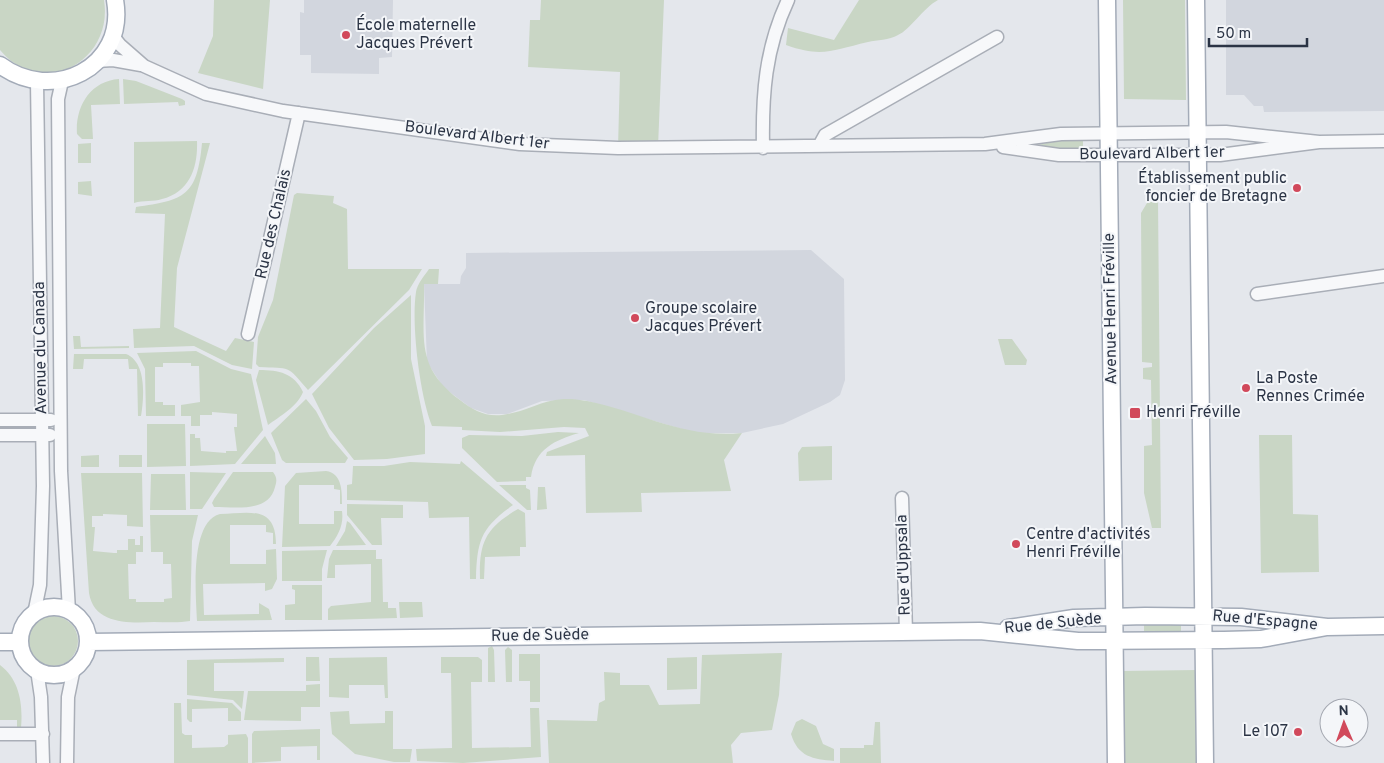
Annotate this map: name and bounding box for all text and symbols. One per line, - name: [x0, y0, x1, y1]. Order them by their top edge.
- place label: École maternelle Jacques Prévert: [356, 14, 476, 54]
- scale bar: [1209, 15, 1306, 47]
- text: 50 m: [1216, 25, 1251, 44]
- marker: École maternelle Jacques Prévert: [340, 29, 352, 41]
- street label: Boulevard Albert 1er: [403, 117, 551, 155]
- street label: Boulevard Albert 1er: [1079, 143, 1225, 165]
- street label: Rue des Chalais: [252, 167, 296, 281]
- place label: Établissement public foncier de Bretagne: [1138, 167, 1287, 207]
- marker: Établissement public foncier de Bretagne: [1291, 182, 1303, 194]
- street label: Avenue Henri Fréville: [1100, 233, 1122, 385]
- street label: Avenue du Canada: [30, 281, 52, 415]
- place label: Groupe scolaire Jacques Prévert: [645, 299, 762, 337]
- marker: Groupe scolaire Jacques Prévert: [629, 312, 641, 324]
- place label: La Poste Rennes Crimée: [1256, 369, 1365, 407]
- marker: La Poste Rennes Crimée: [1240, 382, 1252, 394]
- place label: Henri Fréville: [1146, 403, 1241, 423]
- marker: Henri Fréville: [1128, 406, 1142, 420]
- street label: Rue d'Uppsala: [892, 514, 916, 616]
- place label: Centre d'activités Henri Fréville: [1026, 525, 1151, 563]
- marker: Centre d'activités Henri Fréville: [1010, 538, 1022, 550]
- street label: Rue d'Espagne: [1211, 606, 1319, 636]
- street label: Rue de Suède: [1003, 609, 1103, 639]
- street label: Rue de Suède: [491, 625, 589, 647]
- north arrow: [1319, 698, 1369, 748]
- text: N: [1338, 703, 1349, 720]
- place label: Le 107: [1243, 722, 1288, 742]
- marker: Le 107: [1292, 726, 1304, 738]

